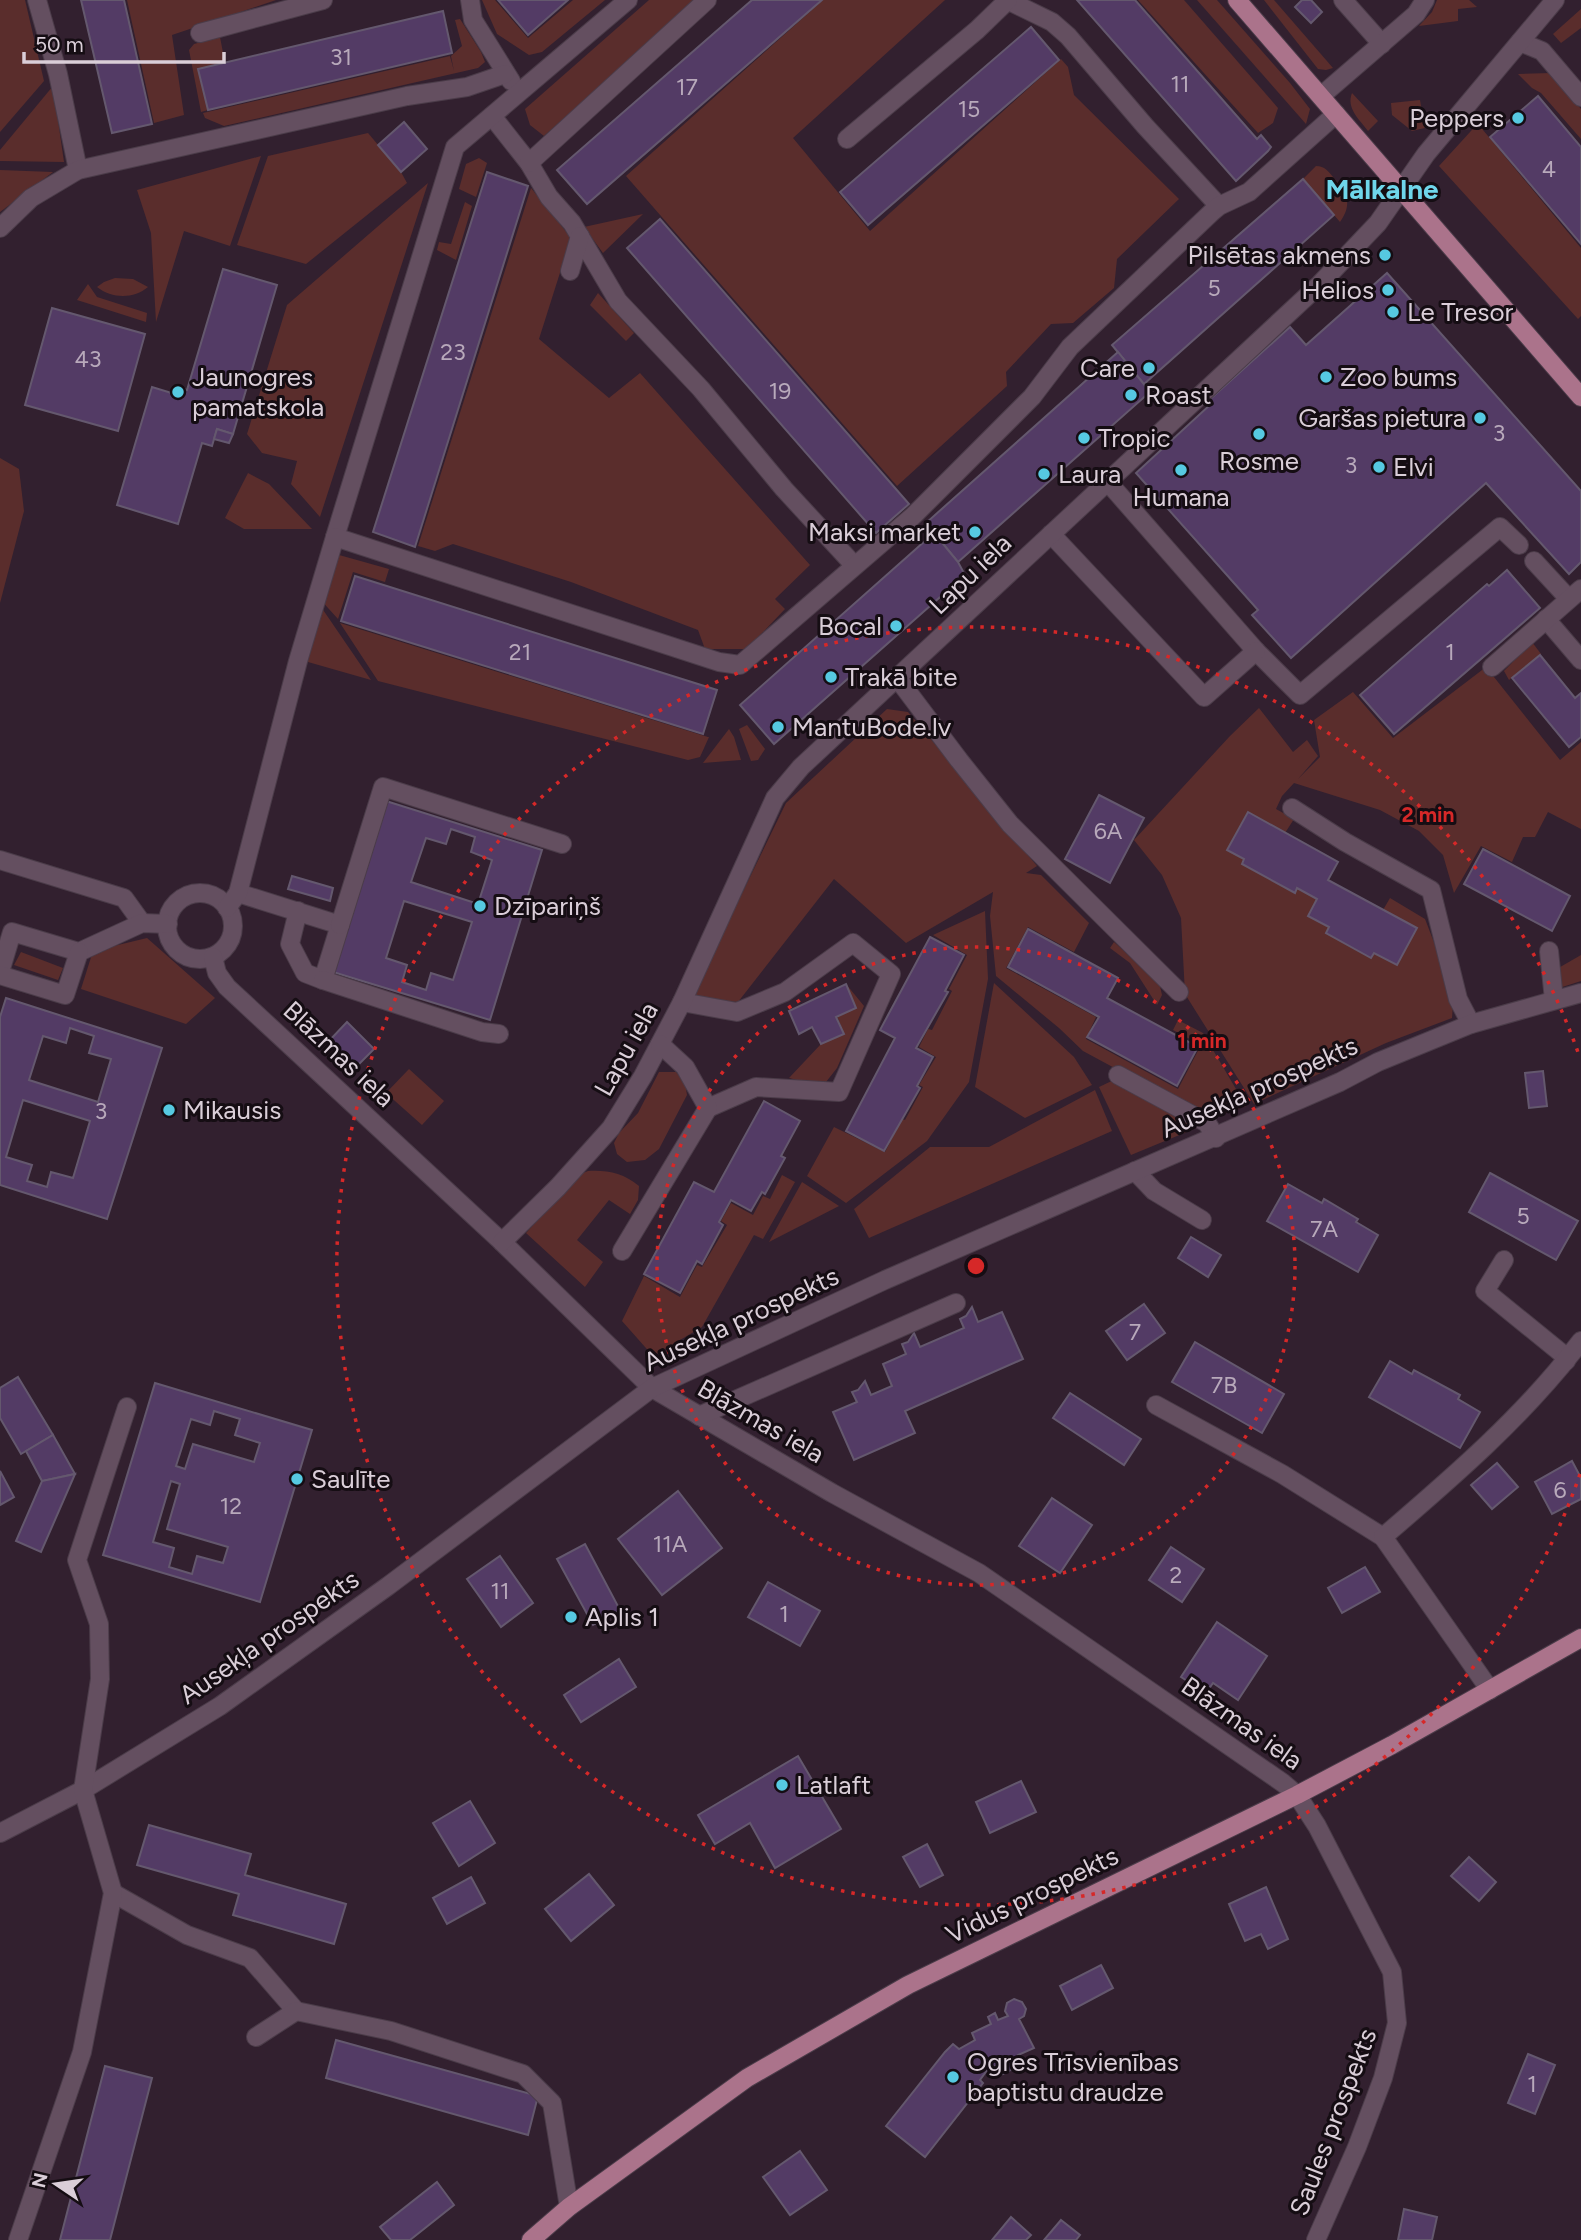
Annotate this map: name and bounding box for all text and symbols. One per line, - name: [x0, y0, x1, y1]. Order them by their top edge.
- scale bar: [24, 21, 224, 65]
- text: 50 m: [35, 32, 84, 57]
- house number: 31: [330, 43, 352, 71]
- house number: 11: [1171, 70, 1190, 98]
- house number: 17: [676, 73, 698, 101]
- house number: 15: [958, 95, 980, 123]
- place label: Peppers: [1409, 102, 1504, 134]
- marker: Peppers: [1510, 110, 1526, 126]
- house number: 4: [1542, 155, 1556, 183]
- district label: Mālkalne: [1325, 172, 1439, 206]
- place label: Pilsētas akmens: [1187, 239, 1371, 271]
- marker: Pilsētas akmens: [1377, 247, 1393, 263]
- house number: 5: [1207, 274, 1221, 302]
- place label: Helios: [1301, 274, 1374, 306]
- marker: Helios: [1380, 282, 1396, 298]
- place label: Le Tresor: [1407, 296, 1513, 328]
- marker: Le Tresor: [1385, 304, 1401, 320]
- house number: 23: [440, 338, 466, 366]
- house number: 43: [75, 345, 101, 373]
- place label: Care: [1080, 352, 1135, 384]
- marker: Care: [1141, 360, 1157, 376]
- place label: Jaunogres pamatskola: [192, 361, 324, 423]
- place label: Zoo bums: [1340, 361, 1457, 393]
- marker: Zoo bums: [1318, 369, 1334, 385]
- house number: 19: [769, 377, 791, 405]
- place label: Roast: [1145, 379, 1212, 411]
- marker: Jaunogres pamatskola: [170, 384, 186, 400]
- marker: Roast: [1123, 387, 1139, 403]
- place label: Garšas pietura: [1298, 402, 1466, 434]
- marker: Garšas pietura: [1472, 410, 1488, 426]
- house number: 3: [1493, 419, 1505, 447]
- place label: Tropic: [1098, 422, 1170, 454]
- marker: Rosme: [1251, 426, 1267, 442]
- marker: Tropic: [1076, 430, 1092, 446]
- place label: Rosme: [1219, 445, 1299, 477]
- house number: 3: [1345, 451, 1357, 479]
- place label: Elvi: [1393, 451, 1434, 483]
- place label: Laura: [1058, 458, 1121, 490]
- marker: Elvi: [1371, 459, 1387, 475]
- marker: Humana: [1173, 462, 1189, 478]
- marker: Laura: [1036, 466, 1052, 482]
- place label: Humana: [1132, 481, 1230, 513]
- place label: Maksi market: [808, 516, 961, 548]
- marker: Maksi market: [967, 524, 983, 540]
- street label: Lapu iela: [922, 527, 1018, 621]
- place label: Bocal: [818, 610, 882, 642]
- marker: Bocal: [888, 618, 904, 634]
- house number: 21: [509, 638, 531, 666]
- house number: 1: [1445, 638, 1455, 666]
- place label: Trakā bite: [845, 661, 957, 693]
- marker: Trakā bite: [823, 669, 839, 685]
- place label: MantuBode.lv: [792, 711, 952, 743]
- marker: MantuBode.lv: [770, 719, 786, 735]
- text: 2 min: [1402, 802, 1454, 827]
- house number: 6A: [1094, 817, 1123, 845]
- place label: Dzīpariņš: [494, 890, 601, 922]
- marker: Dzīpariņš: [472, 898, 488, 914]
- street label: Blāzmas iela: [277, 994, 401, 1114]
- street label: Lapu iela: [587, 997, 665, 1101]
- text: 1 min: [1177, 1028, 1227, 1053]
- street label: Ausekļa prospekts: [1156, 1029, 1362, 1145]
- place label: Mikausis: [183, 1094, 281, 1126]
- house number: 3: [95, 1097, 107, 1125]
- marker: Mikausis: [161, 1102, 177, 1118]
- house number: 5: [1516, 1202, 1530, 1230]
- house number: 7A: [1310, 1215, 1338, 1243]
- centre of rings: [964, 1254, 988, 1278]
- street label: Ausekļa prospekts: [638, 1260, 844, 1378]
- house number: 7: [1129, 1318, 1141, 1346]
- house number: 7B: [1211, 1371, 1237, 1399]
- street label: Blāzmas iela: [692, 1372, 830, 1470]
- place label: Saulīte: [311, 1463, 390, 1495]
- marker: Saulīte: [289, 1471, 305, 1487]
- house number: 6: [1553, 1476, 1567, 1504]
- house number: 12: [220, 1492, 242, 1520]
- house number: 11A: [653, 1530, 688, 1558]
- house number: 2: [1170, 1561, 1182, 1589]
- street label: Ausekļa prospekts: [173, 1563, 365, 1711]
- house number: 11: [491, 1577, 510, 1605]
- house number: 1: [779, 1600, 789, 1628]
- place label: Aplis 1: [585, 1601, 659, 1633]
- marker: Aplis 1: [563, 1609, 579, 1625]
- street label: Blāzmas iela: [1175, 1670, 1309, 1776]
- place label: Latlaft: [796, 1769, 871, 1801]
- marker: Latlaft: [774, 1777, 790, 1793]
- street label: Vidus prospekts: [941, 1839, 1123, 1951]
- street label: Saules prospekts: [1283, 2024, 1383, 2220]
- place label: Ogres Trīsvienības baptistu draudze: [967, 2046, 1179, 2108]
- marker: Ogres Trīsvienības baptistu draudze: [945, 2069, 961, 2085]
- house number: 1: [1527, 2070, 1537, 2098]
- north arrow: [21, 2149, 91, 2219]
- text: N: [27, 2171, 53, 2190]

